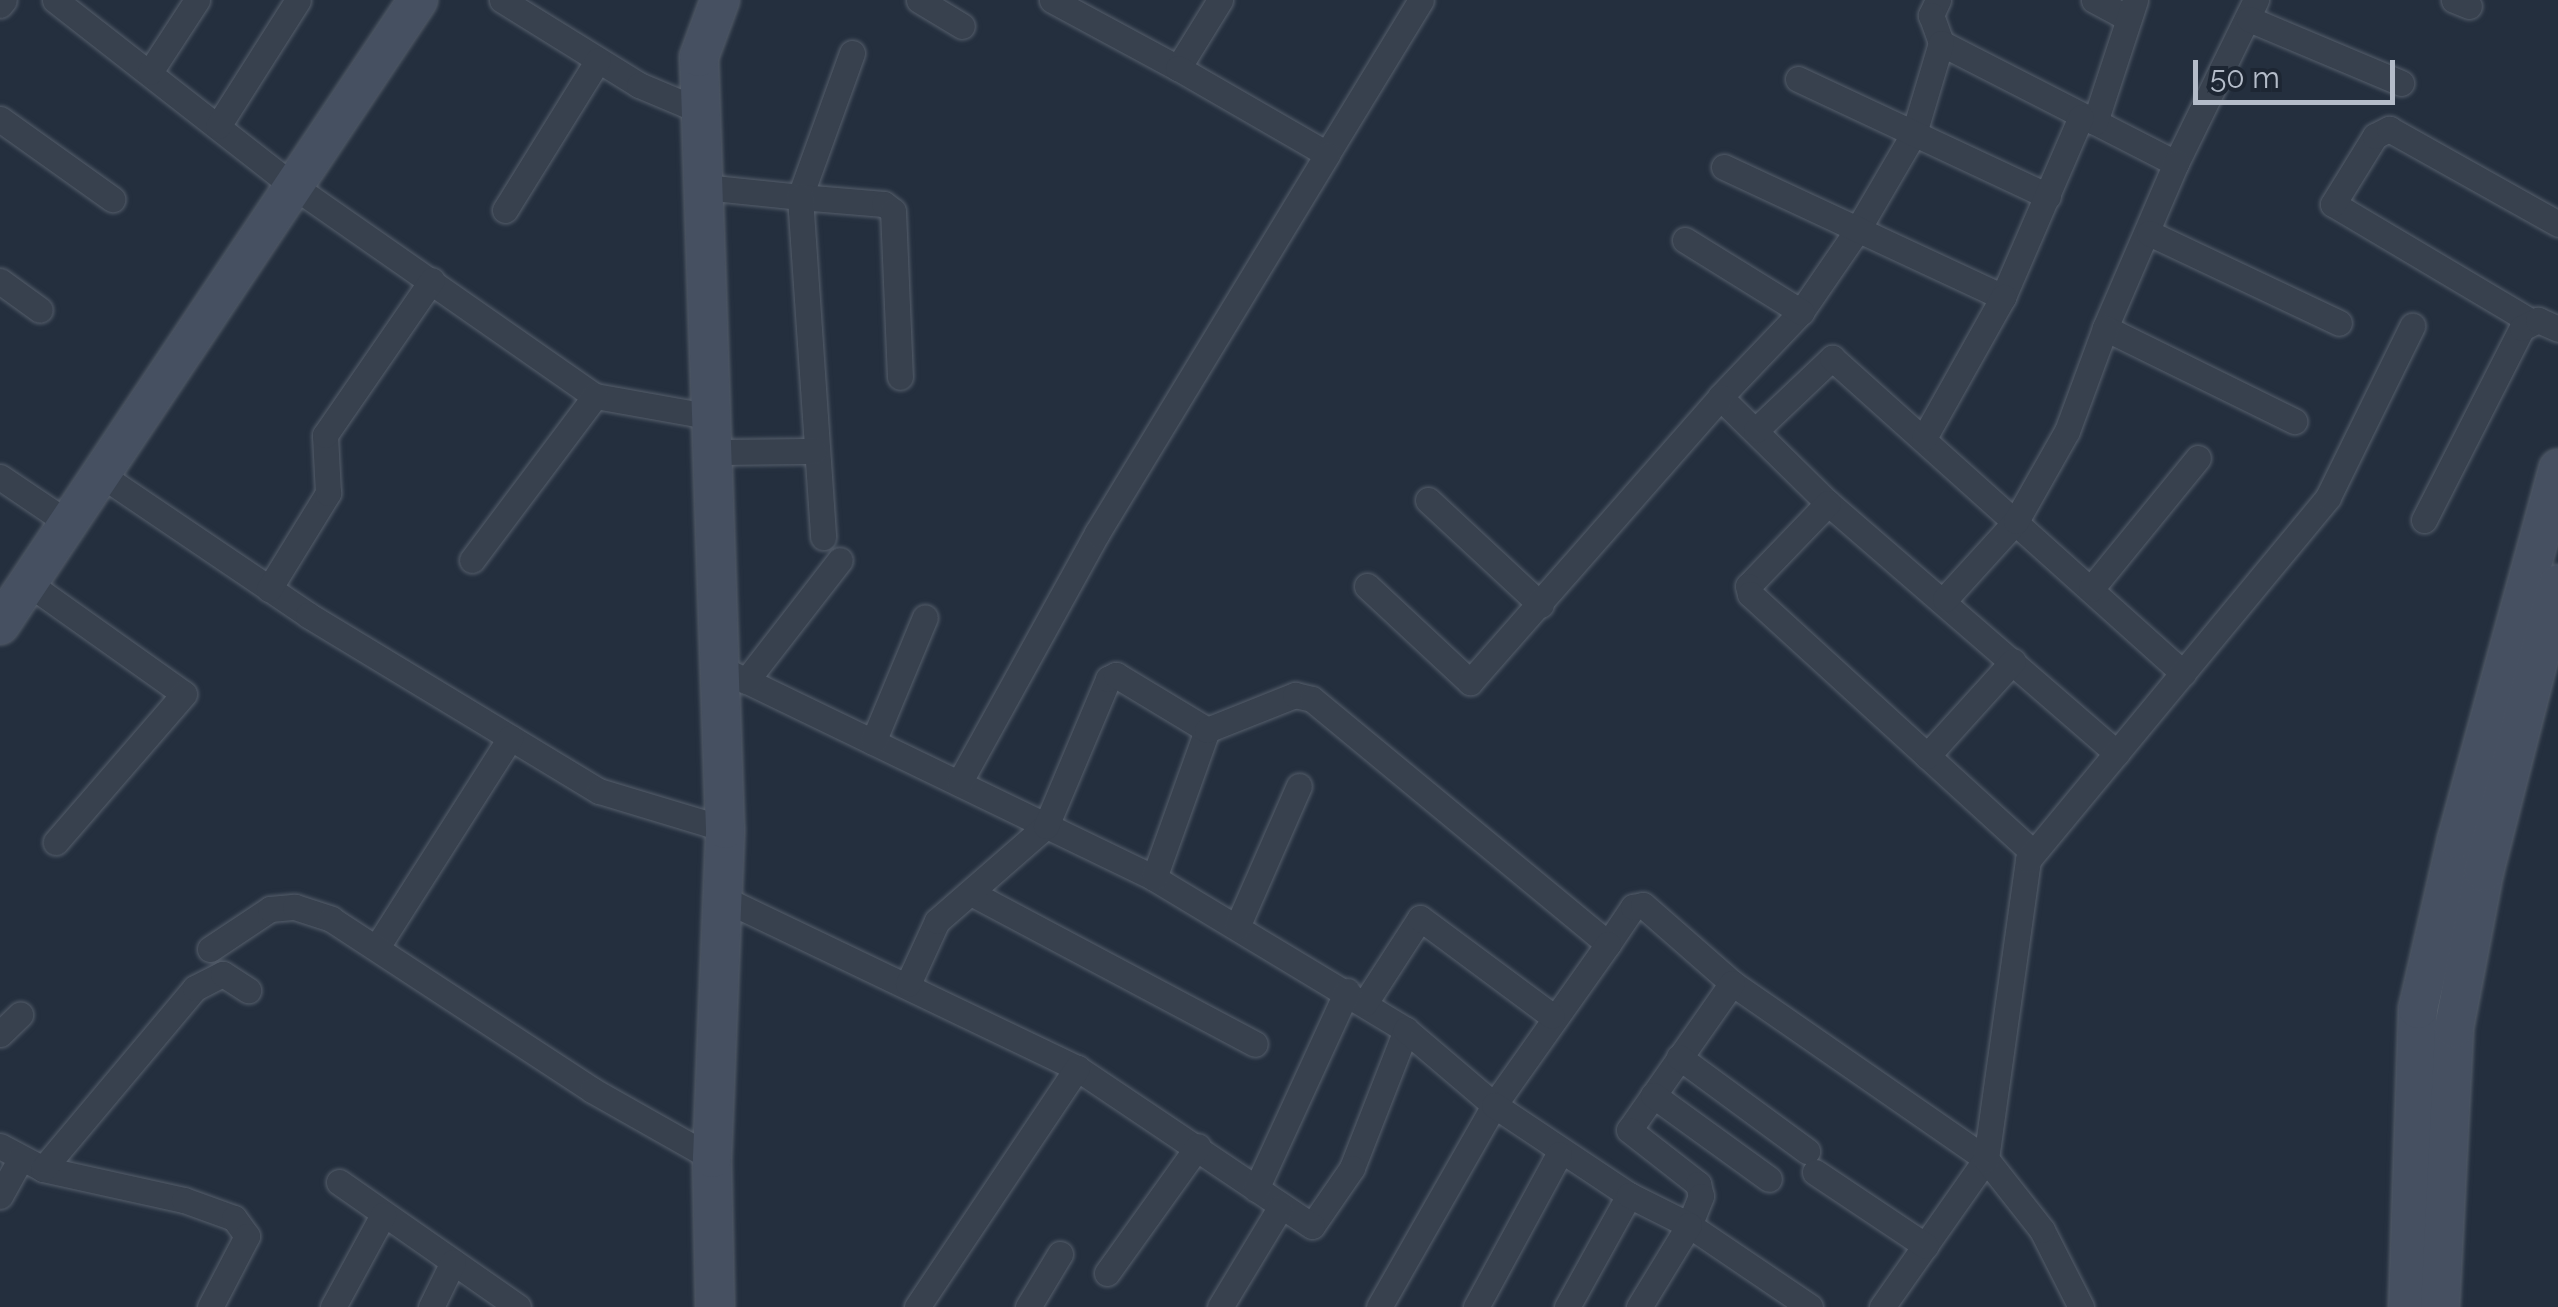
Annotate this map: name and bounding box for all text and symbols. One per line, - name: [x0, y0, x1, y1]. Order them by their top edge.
- scale bar: [2198, 40, 2400, 102]
- text: 50 m: [2210, 60, 2280, 95]

